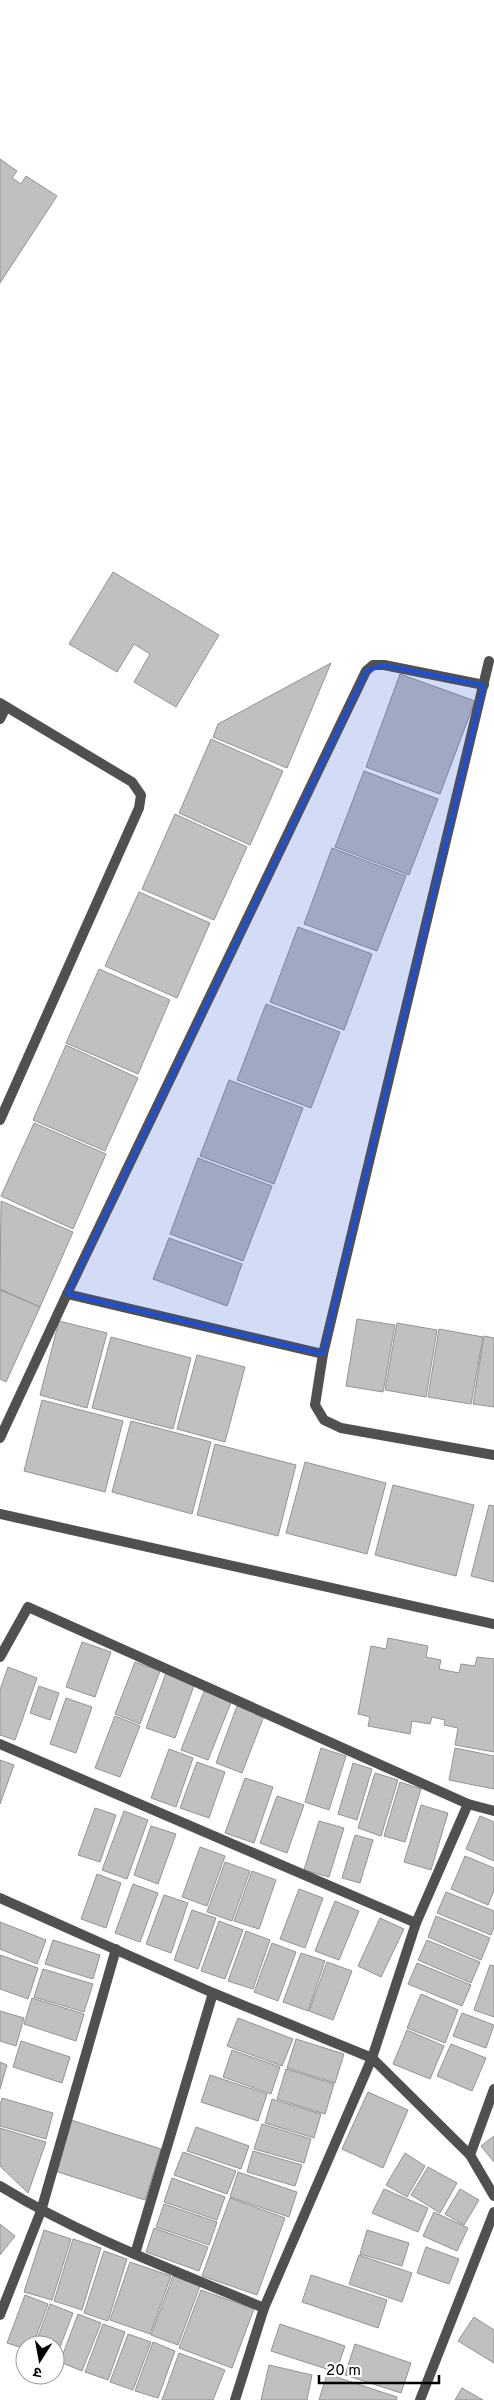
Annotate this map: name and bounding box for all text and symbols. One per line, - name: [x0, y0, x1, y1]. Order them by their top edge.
- north arrow: [15, 2335, 65, 2385]
- scale bar: [319, 2352, 439, 2384]
- text: उ: [31, 2362, 43, 2380]
- text: 20 m: [326, 2362, 361, 2381]

